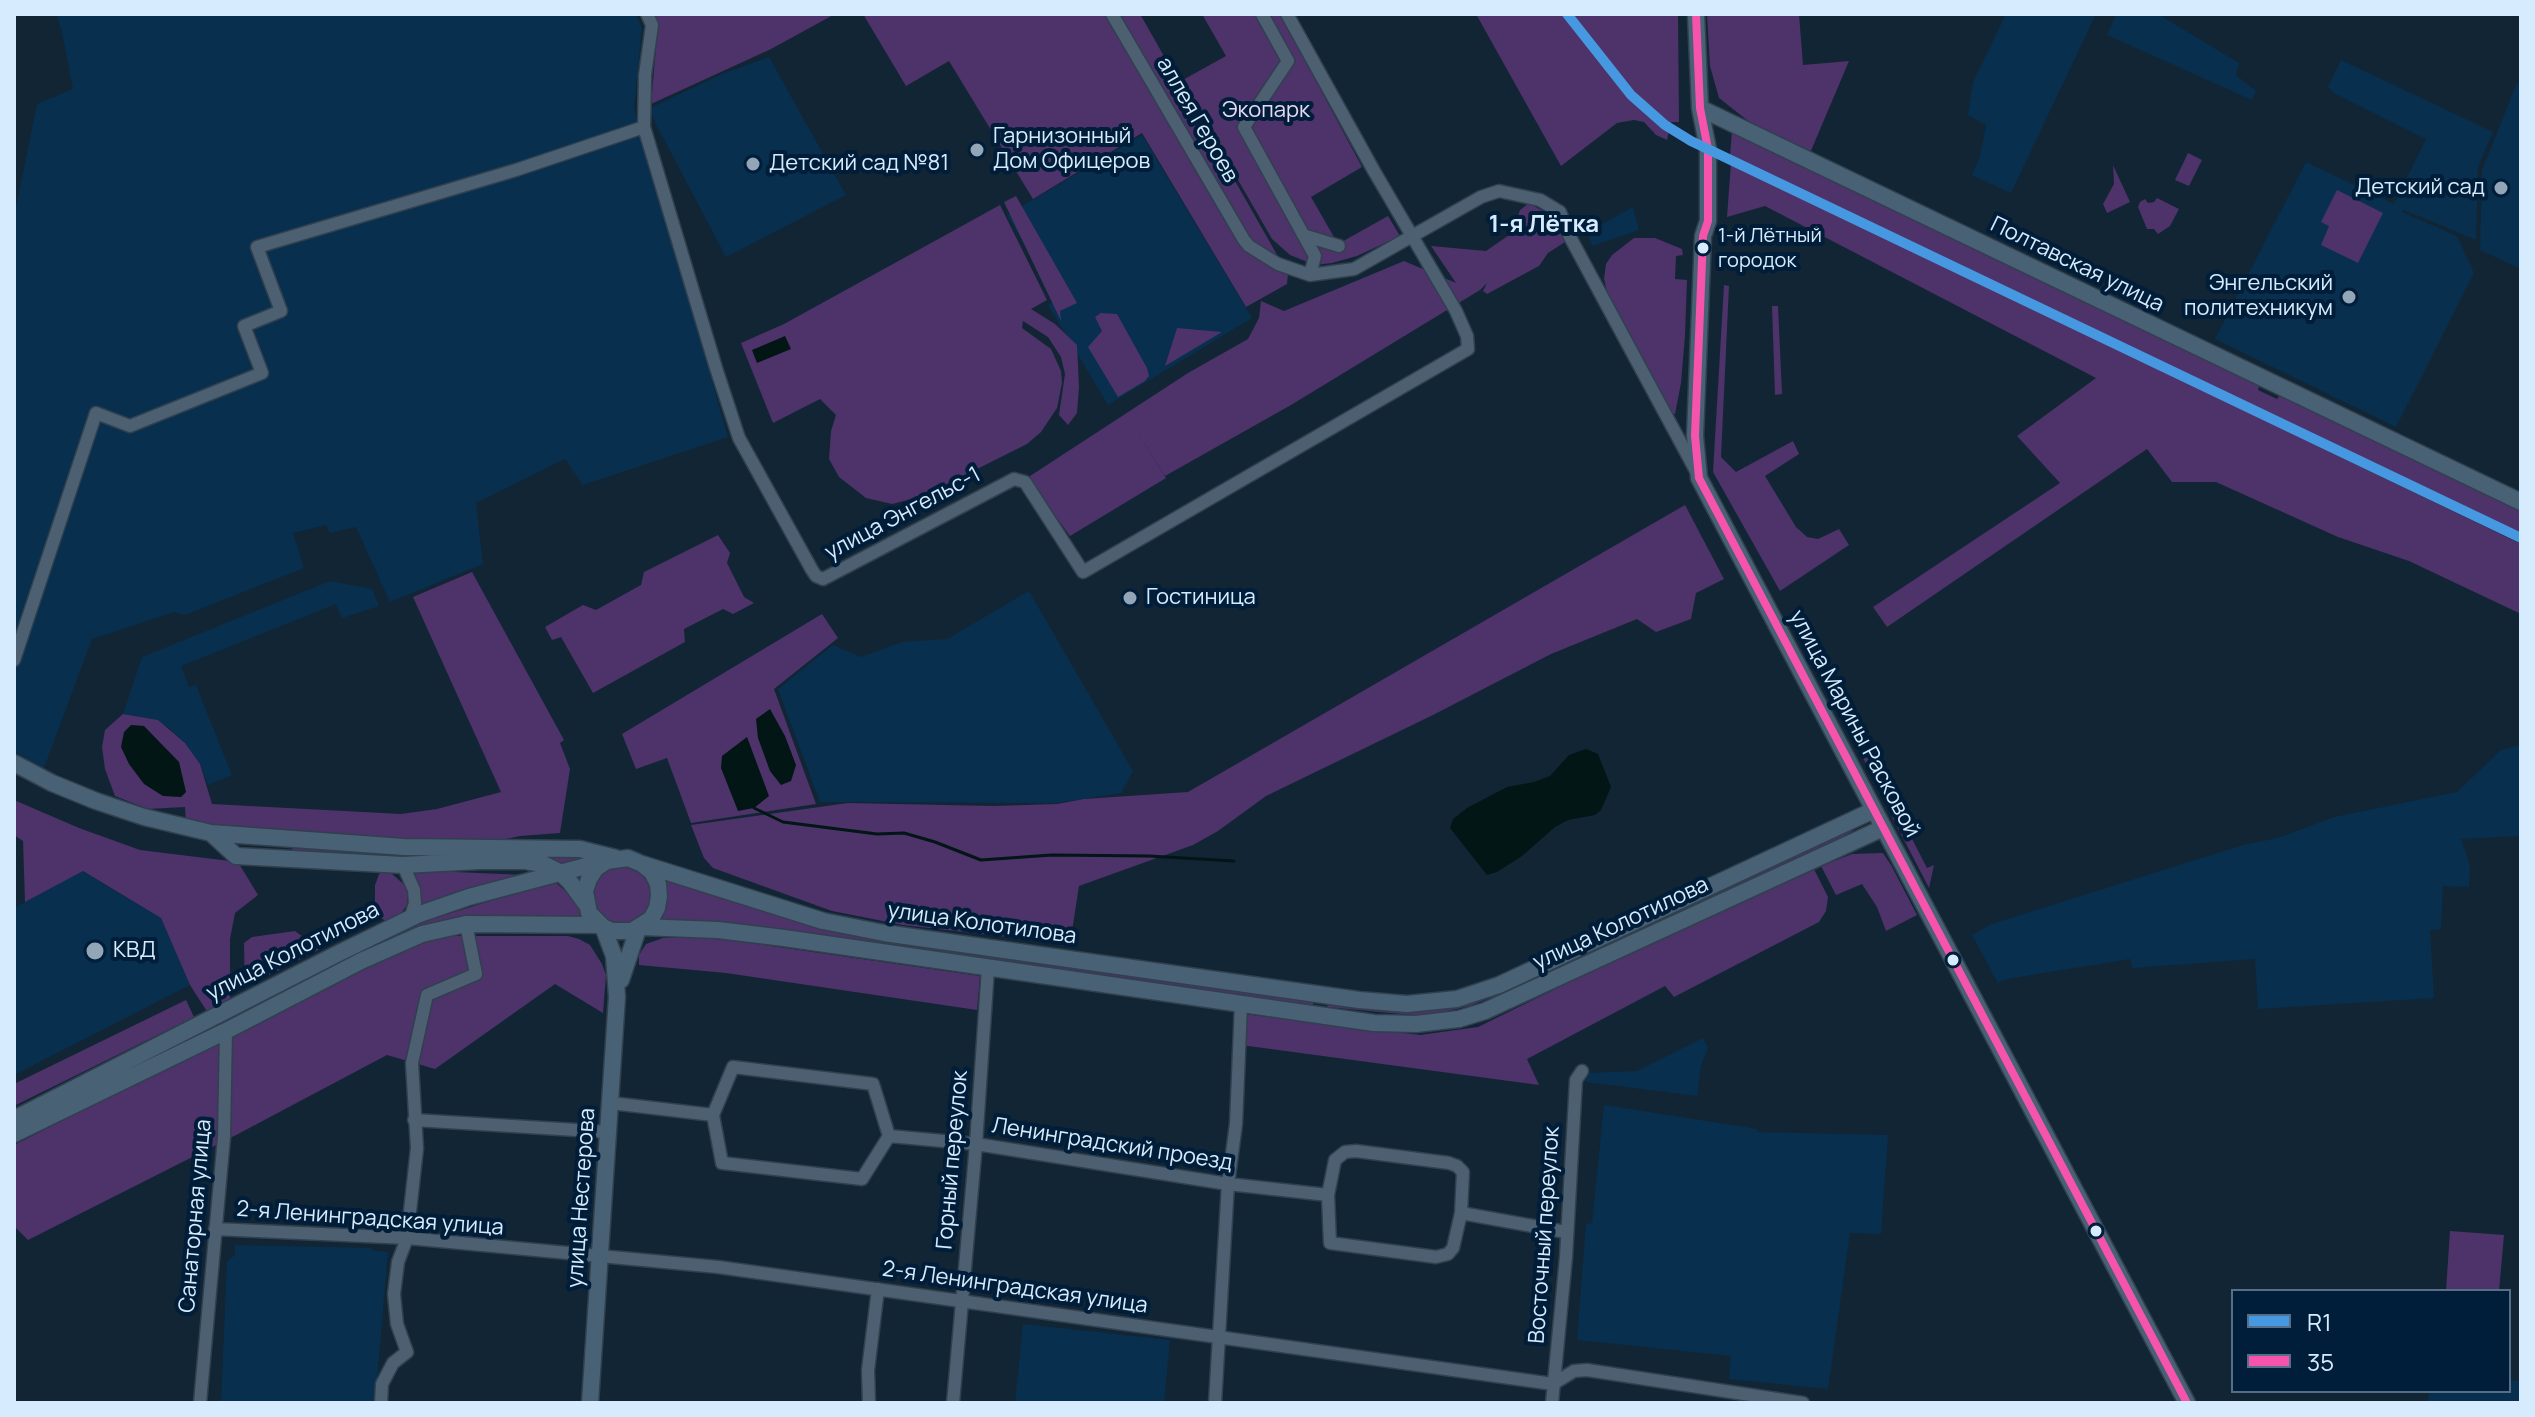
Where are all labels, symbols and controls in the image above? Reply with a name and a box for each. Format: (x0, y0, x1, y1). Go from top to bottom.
street label: аллея Героев (1150, 53, 1244, 187)
park label: Экопарк (1222, 98, 1310, 124)
place label: Гарнизонный Дом Офицеров (993, 124, 1150, 176)
marker: Гарнизонный Дом Офицеров (968, 141, 986, 159)
place label: Детский сад №81 (769, 151, 949, 177)
marker: Детский сад №81 (744, 155, 762, 173)
place label: Детский сад (2355, 175, 2485, 201)
marker: Детский сад (2492, 179, 2510, 197)
district label: 1-я Лётка (1489, 211, 1599, 239)
street label: Полтавская улица (1986, 212, 2168, 318)
place label: 1-й Лётный городок (1718, 224, 1822, 271)
marker: 1-й Лётный городок (1695, 240, 1711, 256)
place label: Энгельский политехникум (2184, 271, 2333, 322)
marker: Энгельский политехникум (2340, 288, 2358, 306)
street label: улица Энгельс-1 (821, 462, 985, 566)
place label: Гостиница (1146, 585, 1256, 611)
marker: Гостиница (1121, 589, 1139, 607)
street label: улица Марины Расковой (1783, 606, 1925, 842)
street label: улица Колотилова (1529, 872, 1713, 976)
street label: улица Колотилова (202, 897, 384, 1007)
street label: улица Колотилова (886, 898, 1078, 950)
place label: КВД (113, 938, 156, 964)
marker: КВД (84, 940, 106, 962)
unlabelled marker (1945, 952, 1961, 968)
street label: Горный переулок (932, 1069, 974, 1251)
street label: улица Нестерова (563, 1107, 601, 1289)
street label: Ленинградский проезд (990, 1113, 1234, 1177)
street label: Санаторная улица (174, 1118, 218, 1314)
street label: Восточный переулок (1524, 1125, 1566, 1345)
street label: 2-я Ленинградская улица (236, 1196, 504, 1242)
unlabelled marker (2088, 1223, 2104, 1239)
street label: 2-я Ленинградская улица (881, 1256, 1149, 1320)
legend (2231, 1289, 2511, 1393)
text: R1 (2307, 1305, 2332, 1338)
text: 35 (2307, 1345, 2334, 1378)

